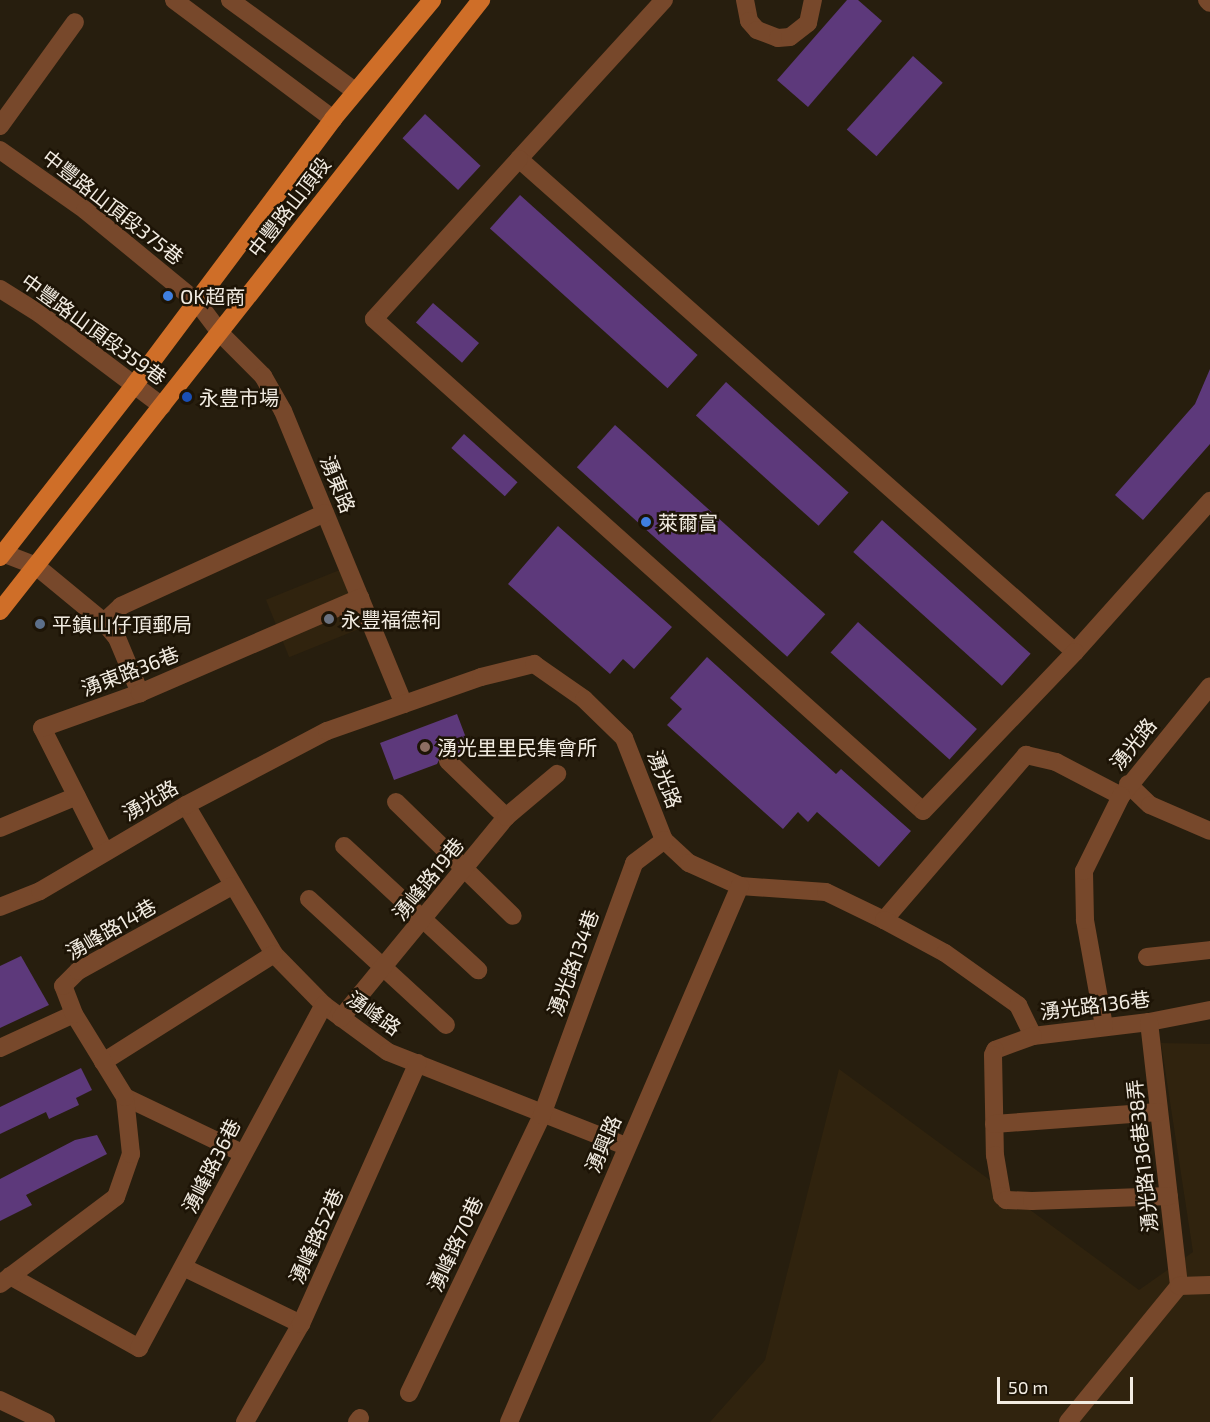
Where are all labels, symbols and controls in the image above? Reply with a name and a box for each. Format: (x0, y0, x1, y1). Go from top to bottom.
street label: 中豐路山頂段375巷 (38, 145, 188, 269)
street label: 中豐路山頂段 (243, 152, 335, 262)
street label: 中豐路山頂段359巷 (17, 268, 171, 390)
place label: OK超商 (180, 284, 245, 308)
marker: OK超商 (161, 289, 175, 303)
place label: 永豊市場 (199, 385, 279, 409)
marker: 永豊市場 (180, 390, 194, 404)
street label: 湧東路 (316, 452, 360, 516)
place label: 萊爾富 (658, 510, 718, 534)
marker: 萊爾富 (639, 515, 653, 529)
place label: 永豐福德祠 (341, 607, 441, 631)
place label: 平鎮山仔頂郵局 (52, 612, 192, 636)
marker: 永豐福德祠 (322, 612, 336, 626)
marker: 平鎮山仔頂郵局 (33, 617, 47, 631)
street label: 湧東路36巷 (78, 641, 182, 701)
street label: 湧光路 (1105, 713, 1161, 775)
place label: 湧光里里民集會所 (437, 735, 597, 759)
marker: 湧光里里民集會所 (418, 740, 432, 754)
street label: 湧光路 (643, 747, 687, 811)
street label: 湧光路 (118, 775, 182, 825)
street label: 湧峰路19巷 (387, 833, 469, 925)
street label: 湧峰路14巷 (62, 894, 160, 964)
street label: 湧光路134巷 (543, 907, 603, 1019)
street label: 湧峰路 (343, 986, 405, 1040)
street label: 湧光路136巷 (1039, 986, 1151, 1024)
street label: 湧光路136巷38弄 (1122, 1078, 1162, 1234)
street label: 湧興路 (580, 1112, 626, 1176)
street label: 湧峰路36巷 (177, 1115, 245, 1217)
street label: 湧峰路52巷 (284, 1185, 348, 1287)
street label: 湧峰路70巷 (423, 1193, 487, 1295)
scale bar (1000, 1365, 1136, 1403)
text: 50 m (1008, 1376, 1048, 1398)

